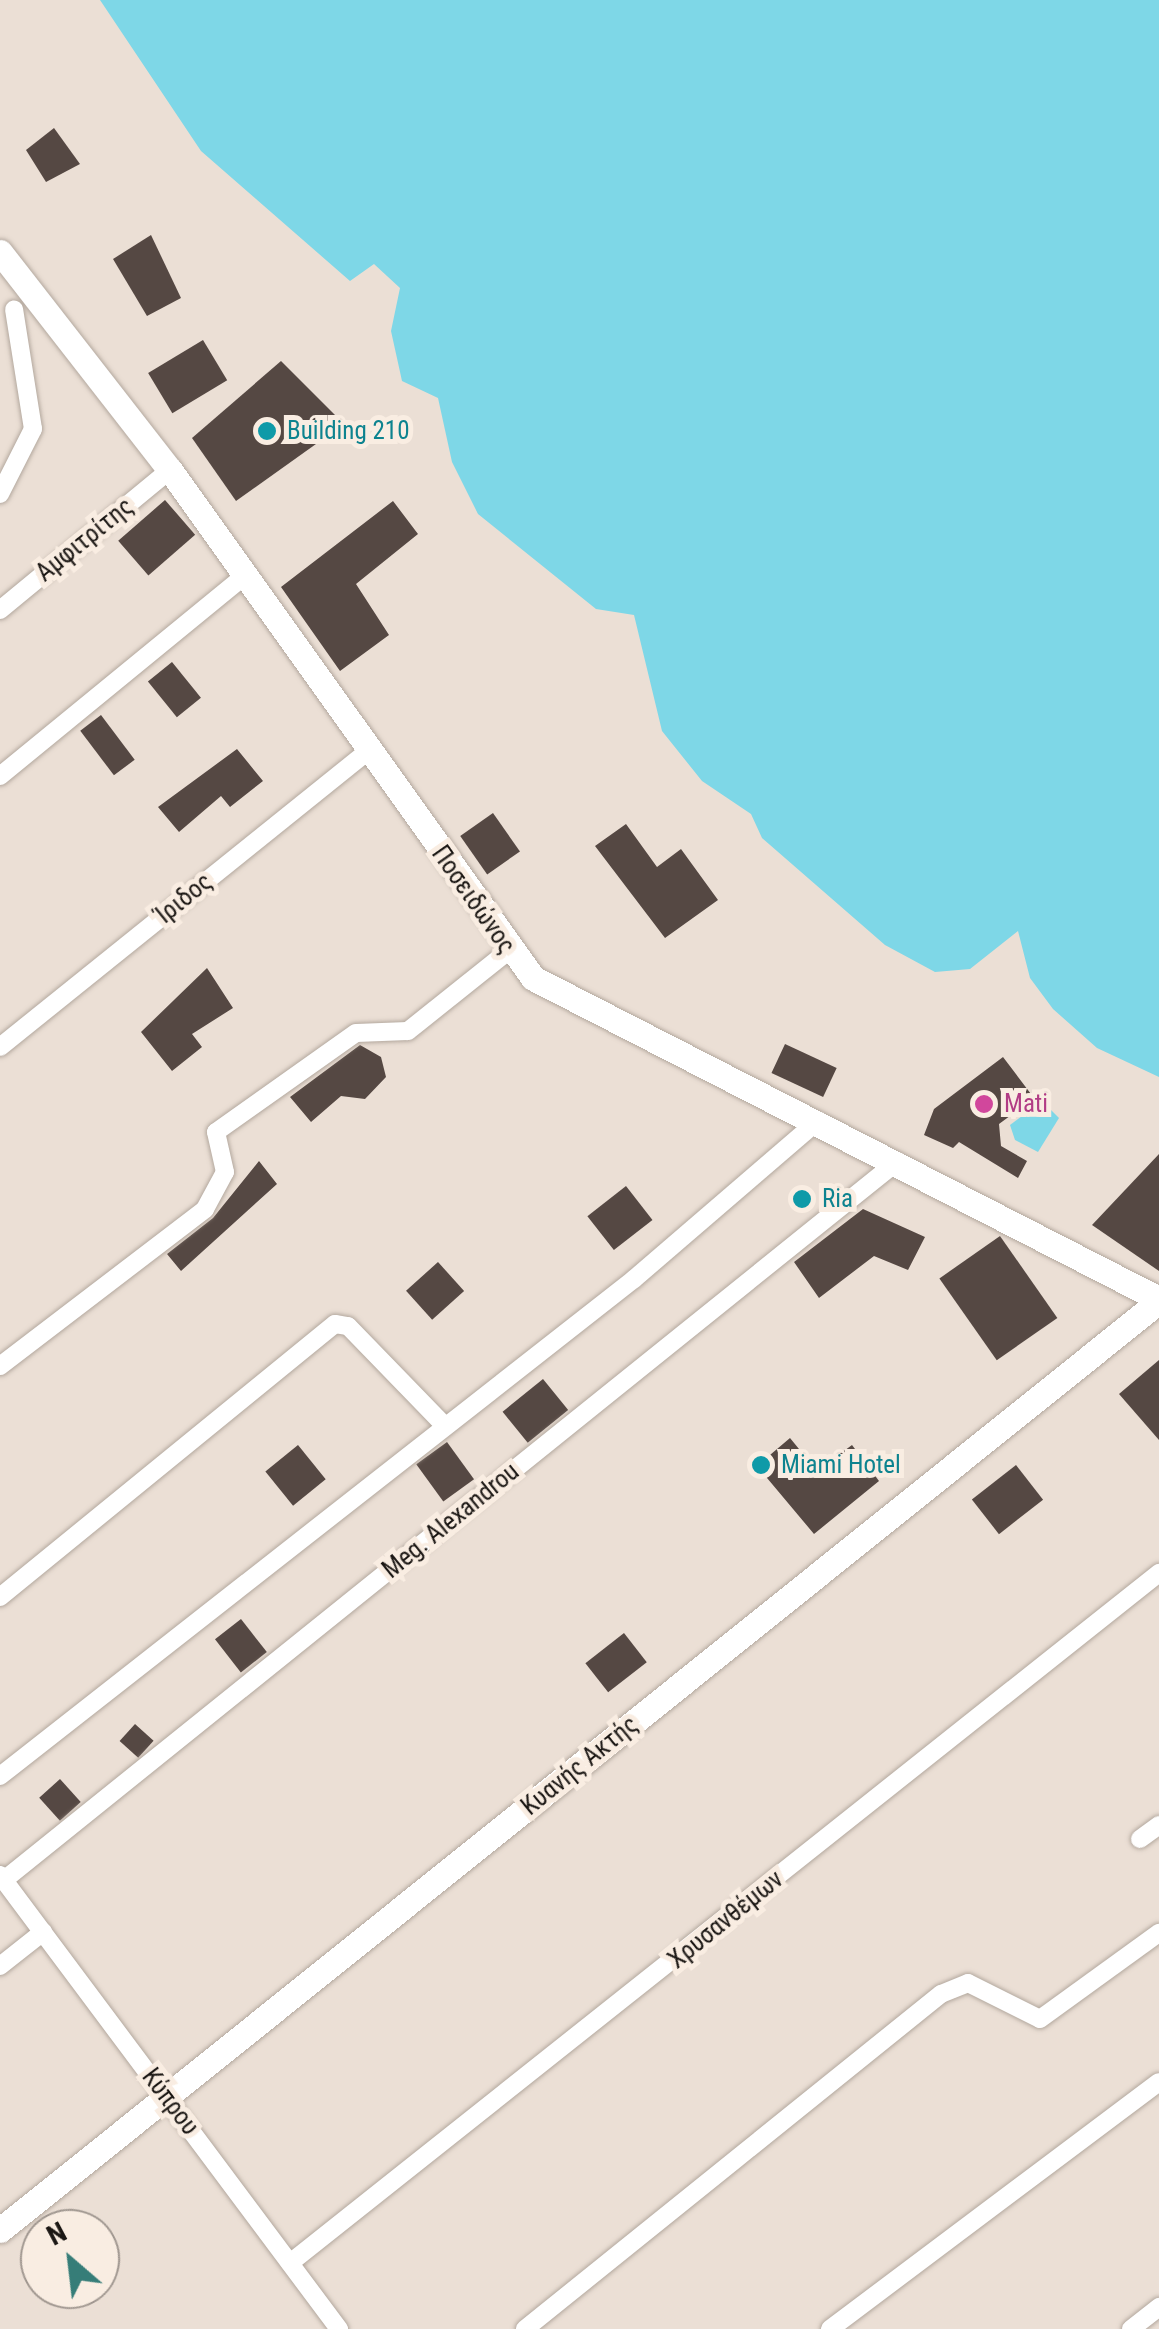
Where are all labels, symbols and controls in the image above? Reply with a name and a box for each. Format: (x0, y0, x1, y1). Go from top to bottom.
place label: Building 210 (287, 416, 410, 446)
marker: Building 210 (256, 420, 278, 442)
street label: Αμφιτρίτης (30, 492, 140, 588)
street label: Ποσειδώνος (425, 840, 521, 960)
street label: Ίριδος (150, 867, 218, 931)
place label: Mati (1004, 1089, 1048, 1119)
marker: Mati (973, 1093, 995, 1115)
place label: Ria (822, 1184, 853, 1214)
marker: Ria (791, 1188, 813, 1210)
place label: Miami Hotel (781, 1450, 901, 1480)
marker: Miami Hotel (750, 1454, 772, 1476)
street label: Meg. Alexandrou (377, 1457, 525, 1585)
street label: Κυανής Ακτής (516, 1710, 644, 1822)
street label: Χρυσανθέμων (663, 1865, 789, 1975)
street label: Κύπρου (135, 2063, 205, 2141)
north arrow (20, 2209, 120, 2309)
text: N (41, 2215, 72, 2252)

